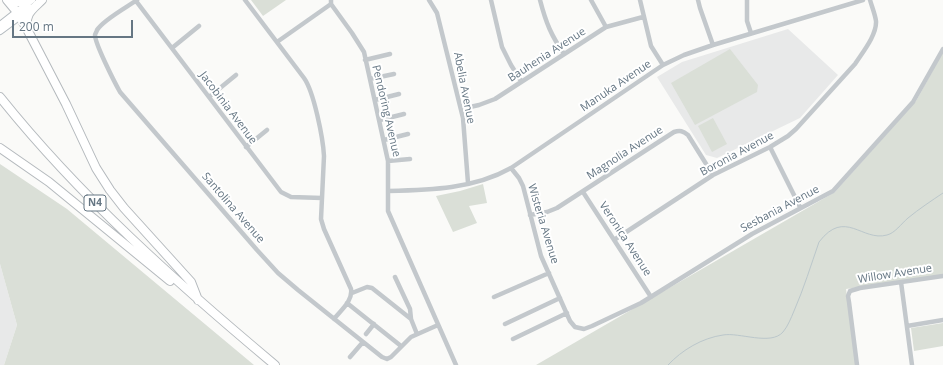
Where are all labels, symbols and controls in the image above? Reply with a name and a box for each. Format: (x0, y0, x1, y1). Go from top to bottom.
scale bar (14, 12, 135, 38)
text: 200 m (19, 18, 54, 35)
street label: Bauhenia Avenue (506, 25, 588, 85)
street label: Abelia Avenue (451, 51, 477, 125)
street label: Manuka Avenue (578, 57, 654, 115)
street label: Pendoring Avenue (369, 64, 403, 158)
street label: Jacobinia Avenue (196, 69, 260, 147)
street label: Magnolia Avenue (584, 123, 666, 183)
street label: Boronia Avenue (698, 129, 776, 179)
street label: Santolina Avenue (199, 170, 267, 246)
street label: Wisteria Avenue (525, 182, 561, 266)
street label: Sesbania Avenue (738, 183, 822, 235)
road number: N4 (84, 195, 106, 211)
street label: Veronica Avenue (596, 199, 654, 279)
street label: Willow Avenue (857, 262, 933, 286)

